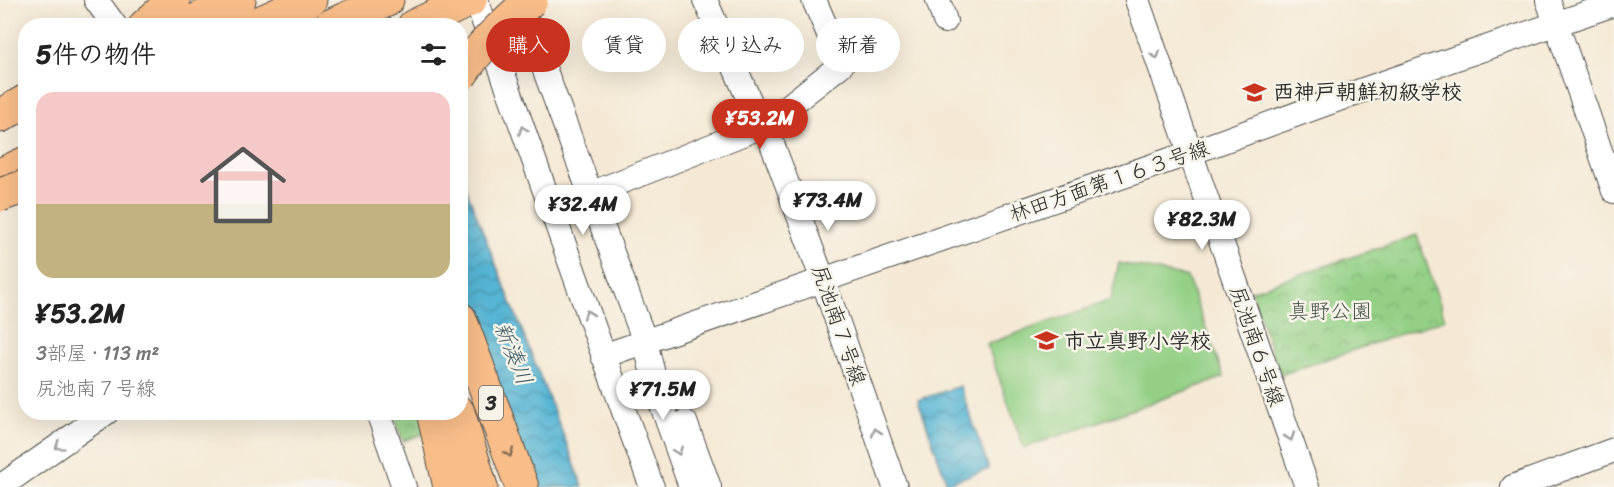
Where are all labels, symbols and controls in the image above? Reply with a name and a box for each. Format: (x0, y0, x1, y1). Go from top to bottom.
chip: 購入 (486, 18, 570, 72)
chip: 賃貸 (582, 18, 666, 72)
chip: 絞り込み (678, 18, 804, 72)
chip: 新着 (816, 18, 900, 72)
text: 5件の物件 (36, 31, 156, 77)
icon: filters (417, 38, 450, 71)
one-way arrow (1148, 49, 1161, 60)
place label: 西神戸朝鮮初級学校 (1273, 73, 1462, 111)
school or university icon: 西神戸朝鮮初級学校 (1242, 79, 1268, 105)
pin: ¥53.2M (711, 99, 809, 150)
text: ¥53.2M (726, 101, 794, 136)
one-way arrow (518, 125, 531, 136)
street label: 林田方面第１６３号線 (1004, 129, 1214, 233)
icon: home (189, 131, 297, 239)
pin: ¥73.4M (779, 181, 877, 232)
text: ¥73.4M (794, 183, 862, 218)
pin: ¥32.4M (534, 185, 632, 236)
text: ¥32.4M (549, 187, 617, 222)
pin: ¥82.3M (1153, 200, 1251, 251)
text: ¥82.3M (1168, 202, 1236, 237)
street label: 尻池南７号線 (801, 259, 877, 391)
street label: 尻池南６号線 (1219, 280, 1295, 412)
text: ¥53.2M (36, 290, 125, 336)
park label: 真野公園 (1288, 292, 1372, 330)
one-way arrow (583, 309, 596, 320)
water label: 新湊川 (483, 315, 544, 391)
place label: 市立真野小学校 (1064, 322, 1211, 360)
school or university icon: 市立真野小学校 (1033, 328, 1059, 354)
text: 3部屋 · 113 m² (36, 336, 159, 371)
pin: ¥71.5M (614, 370, 712, 421)
text: 尻池南７号線 (36, 371, 156, 406)
text: ¥71.5M (630, 372, 696, 407)
road number: 3 (479, 386, 503, 420)
one-way arrow (871, 427, 884, 438)
one-way arrow (1282, 432, 1295, 442)
one-way arrow (55, 439, 66, 450)
one-way arrow (670, 445, 683, 456)
one-way arrow (502, 447, 515, 458)

